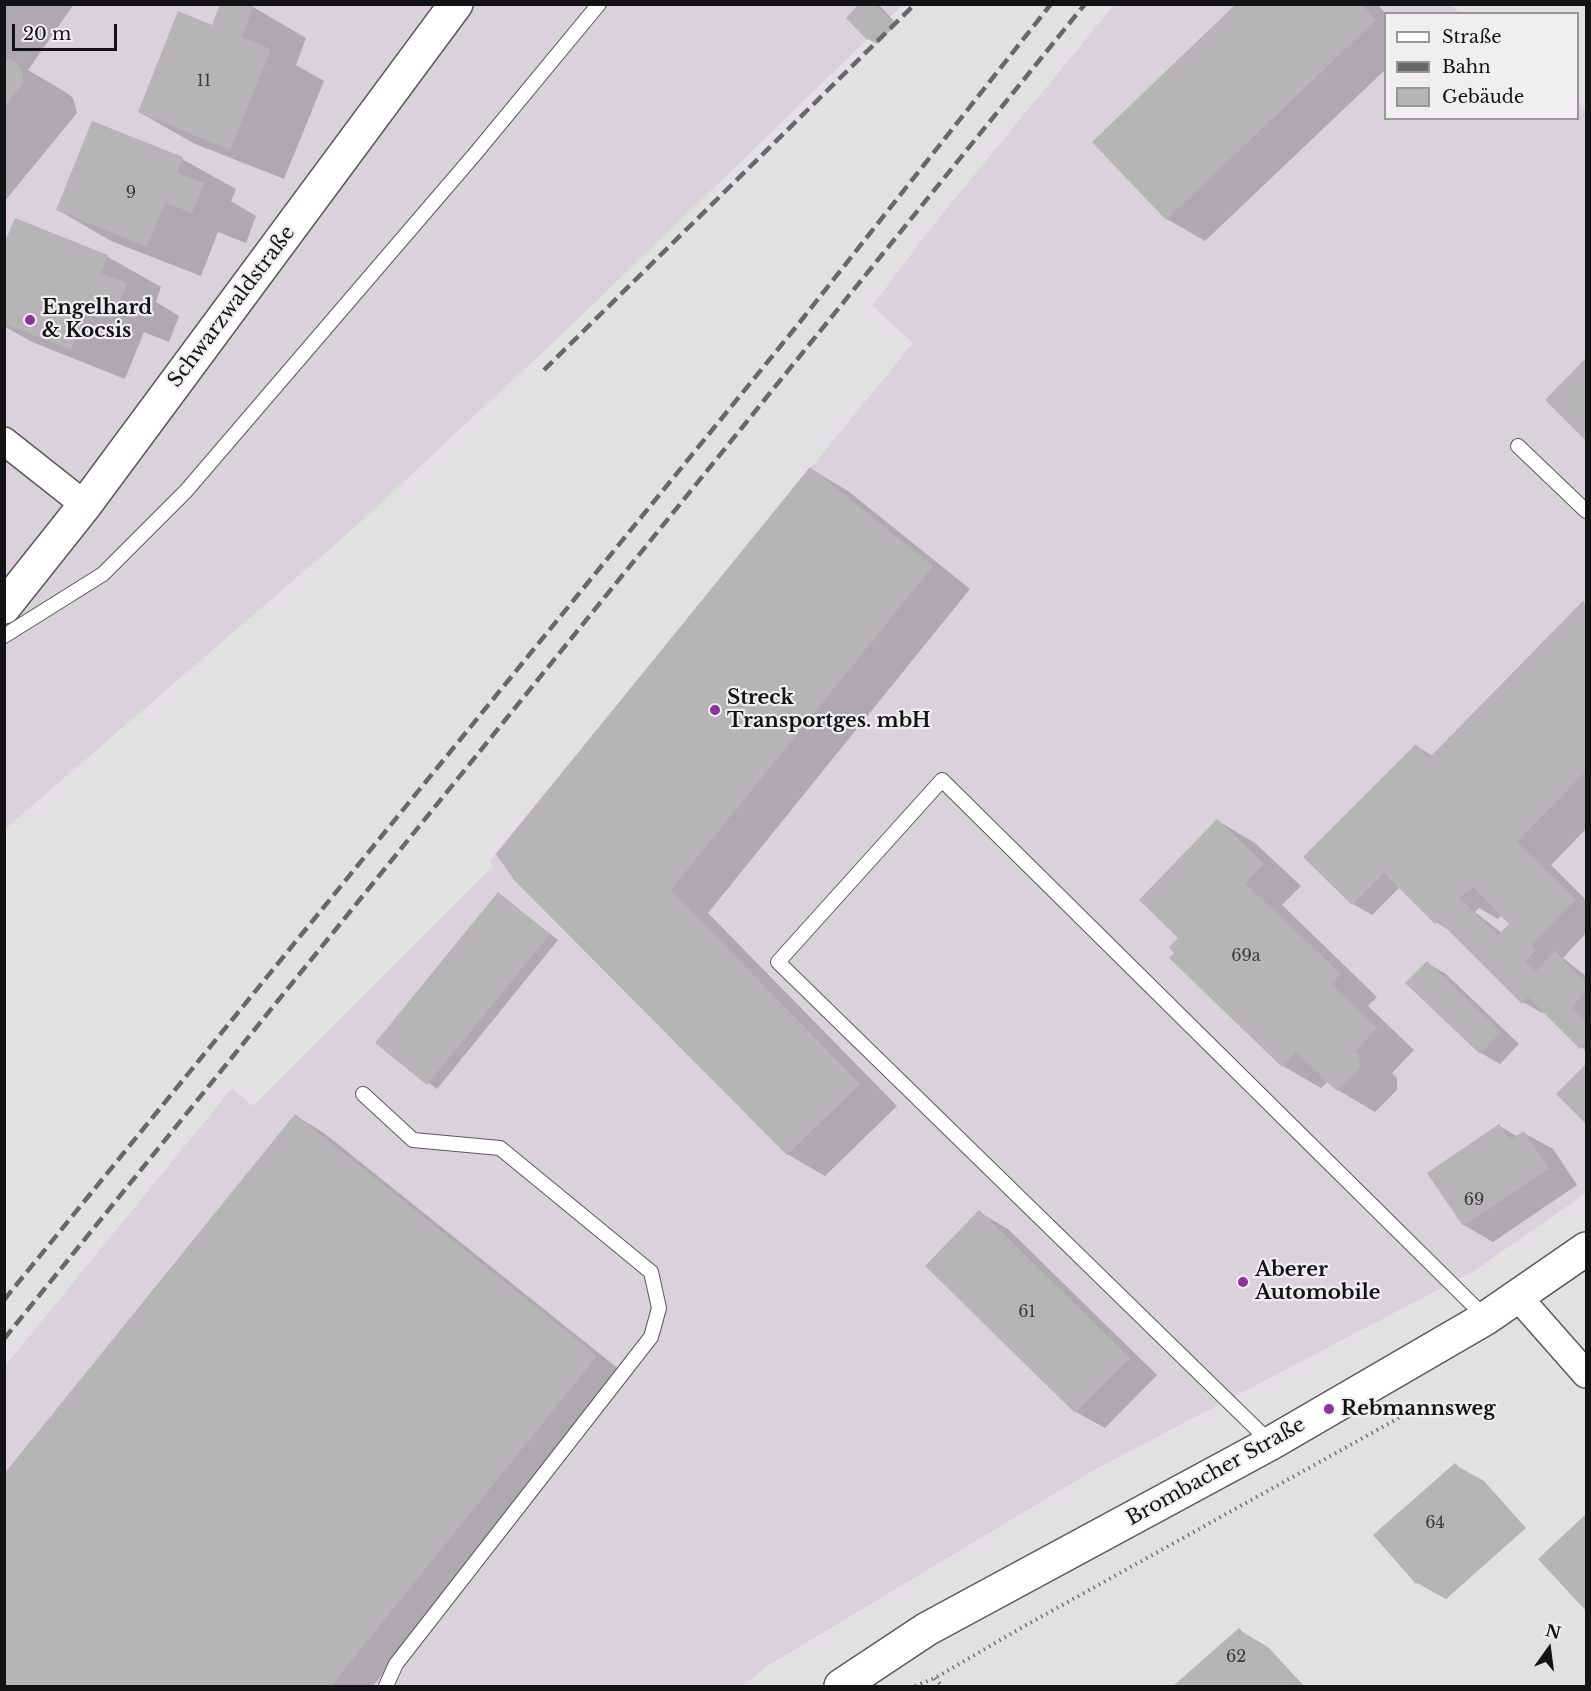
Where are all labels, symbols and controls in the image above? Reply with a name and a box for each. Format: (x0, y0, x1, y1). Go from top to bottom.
scale bar (15, 12, 120, 50)
legend (1384, 12, 1579, 120)
text: 20 m (23, 23, 71, 45)
text: Straße (1442, 26, 1502, 48)
text: Bahn (1442, 56, 1491, 78)
house number: 11 (197, 71, 211, 91)
text: Gebäude (1442, 86, 1524, 108)
house number: 9 (126, 183, 136, 203)
street label: Schwarzwaldstraße (163, 222, 301, 392)
place label: Engelhard & Kocsis (42, 296, 152, 343)
marker: Engelhard & Kocsis (23, 313, 37, 327)
place label: Streck Transportges. mbH (727, 686, 931, 733)
marker: Streck Transportges. mbH (708, 703, 722, 717)
house number: 69a (1231, 946, 1261, 966)
house number: 69 (1464, 1190, 1484, 1210)
place label: Aberer Automobile (1255, 1258, 1380, 1305)
marker: Aberer Automobile (1236, 1275, 1250, 1289)
house number: 61 (1018, 1302, 1036, 1322)
place label: Rebmannsweg (1341, 1397, 1495, 1421)
marker: Rebmannsweg (1322, 1402, 1336, 1416)
street label: Brombacher Straße (1122, 1413, 1310, 1531)
house number: 64 (1425, 1513, 1445, 1533)
north arrow (1519, 1619, 1579, 1679)
text: N (1544, 1620, 1563, 1643)
house number: 62 (1226, 1647, 1246, 1667)

